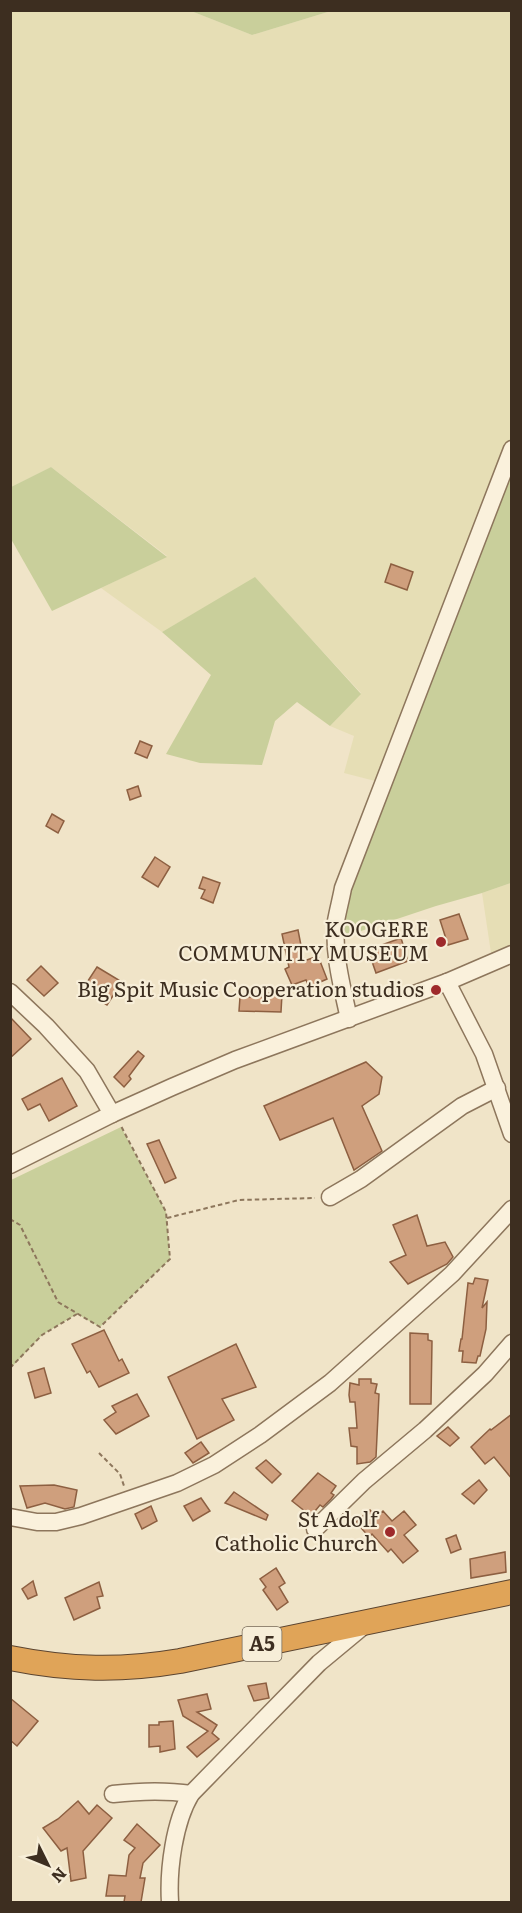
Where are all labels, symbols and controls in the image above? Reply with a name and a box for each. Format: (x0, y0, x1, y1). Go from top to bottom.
place label: KOOGERE COMMUNITY MUSEUM (178, 912, 429, 967)
marker: KOOGERE COMMUNITY MUSEUM (434, 935, 448, 949)
place label: Big Spit Music Cooperation studios (77, 972, 424, 1003)
marker: Big Spit Music Cooperation studios (429, 983, 443, 997)
place label: St Adolf Catholic Church (215, 1502, 380, 1557)
marker: St Adolf Catholic Church (383, 1525, 397, 1539)
road number: A5 (242, 1627, 282, 1661)
north arrow (18, 1835, 78, 1895)
text: N (46, 1863, 73, 1889)

